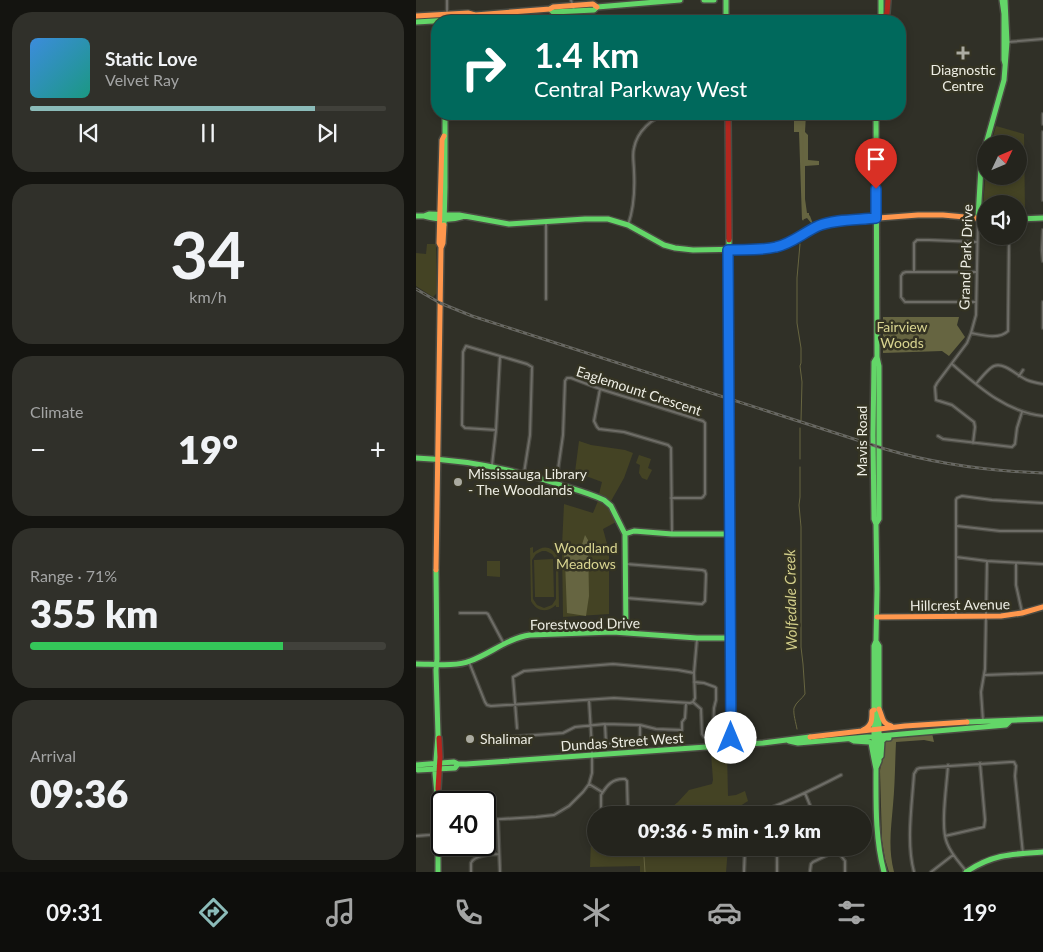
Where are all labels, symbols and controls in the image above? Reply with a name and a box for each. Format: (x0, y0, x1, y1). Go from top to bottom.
text: 1.4 km (534, 33, 639, 75)
icon: right (451, 35, 516, 100)
marker: Diagnostic Centre (956, 46, 970, 60)
text: Static Love (105, 47, 197, 70)
place label: Diagnostic Centre (930, 61, 996, 94)
text: Velvet Ray (105, 70, 179, 89)
text: Central Parkway West (534, 75, 747, 102)
icon: previous (75, 119, 103, 147)
icon: pause (194, 119, 222, 147)
icon: next (313, 119, 341, 147)
north arrow (977, 135, 1027, 185)
map controls (977, 135, 1027, 245)
pin (855, 138, 897, 189)
icon: arrive (862, 145, 890, 173)
button: sound (977, 195, 1027, 245)
street label: Grand Park Drive (955, 204, 976, 310)
text: 34 (170, 215, 246, 293)
text: km/h (189, 287, 227, 306)
park label: Fairview Woods (876, 318, 928, 351)
street label: Eaglemount Crescent (574, 362, 704, 419)
text: Climate (30, 402, 83, 421)
street label: Mavis Road (853, 406, 870, 476)
text: 19° (178, 426, 238, 472)
text: − (30, 432, 46, 466)
text: + (370, 432, 386, 466)
place label: Mississauga Library - The Woodlands (468, 465, 588, 498)
marker: Mississauga Library - The Woodlands (452, 476, 464, 488)
park label: Woodland Meadows (554, 539, 618, 572)
water label: Wolfedale Creek (780, 548, 800, 651)
text: Range · 71% (30, 566, 117, 585)
text: 355 km (30, 590, 158, 636)
street label: Hillcrest Avenue (910, 595, 1010, 614)
street label: Forestwood Drive (530, 614, 640, 633)
position arrow (704, 711, 756, 763)
street label: Dundas Street West (560, 729, 684, 754)
place label: Shalimar (480, 730, 532, 747)
marker: Shalimar (464, 733, 476, 745)
text: Arrival (30, 746, 76, 765)
text: 09:36 (30, 770, 128, 816)
speed limit sign: 40 (431, 791, 496, 856)
text: 09:36 · 5 min · 1.9 km (638, 819, 821, 842)
icon: directions (196, 895, 231, 930)
icon: music (323, 895, 358, 930)
icon: phone (451, 895, 486, 930)
icon: climate (579, 895, 614, 930)
icon: car (707, 895, 742, 930)
icon: filters (834, 895, 869, 930)
text: 09:31 (46, 899, 103, 926)
text: 19° (962, 899, 997, 926)

